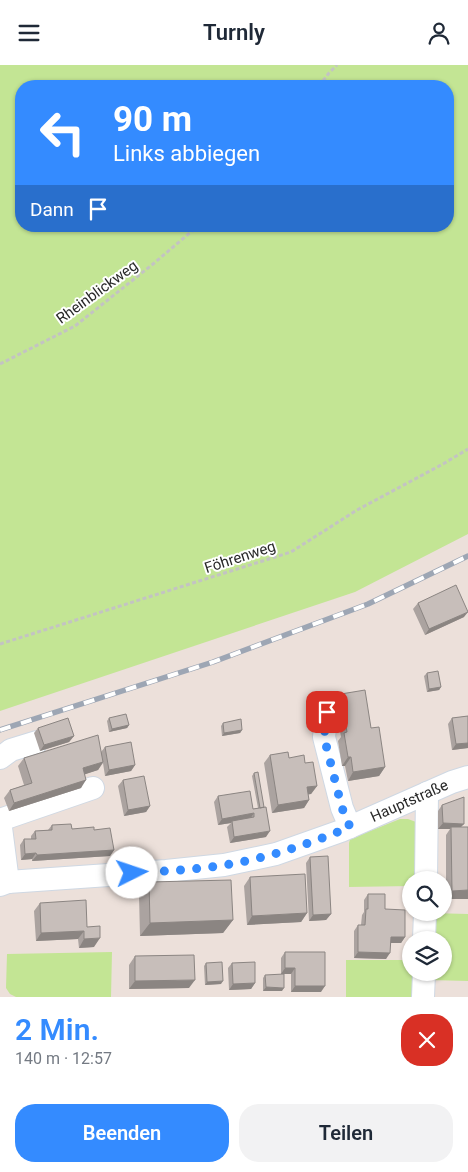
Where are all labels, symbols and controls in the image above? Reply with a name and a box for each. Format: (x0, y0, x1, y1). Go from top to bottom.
icon: menu (15, 19, 43, 47)
icon: person (425, 19, 453, 47)
text: Turnly (203, 20, 265, 45)
text: 90 m (113, 99, 192, 140)
icon: left (30, 100, 95, 165)
text: Links abbiegen (113, 141, 260, 166)
icon: arrive (84, 195, 112, 223)
text: Dann (30, 198, 74, 221)
street label: Rheinblickweg (53, 256, 141, 328)
street label: Föhrenweg (202, 537, 278, 577)
pin (306, 691, 348, 733)
icon: arrive (313, 698, 341, 726)
street label: Hauptstraße (368, 776, 451, 826)
position arrow (105, 846, 157, 898)
map controls (402, 871, 452, 981)
button: search (402, 871, 452, 921)
button: layers (402, 931, 452, 981)
text: 2 Min. (15, 1012, 99, 1047)
button: close (401, 1014, 453, 1066)
text: 140 m · 12:57 (15, 1049, 112, 1068)
button: Beenden (15, 1104, 229, 1162)
button: Teilen (239, 1104, 453, 1162)

